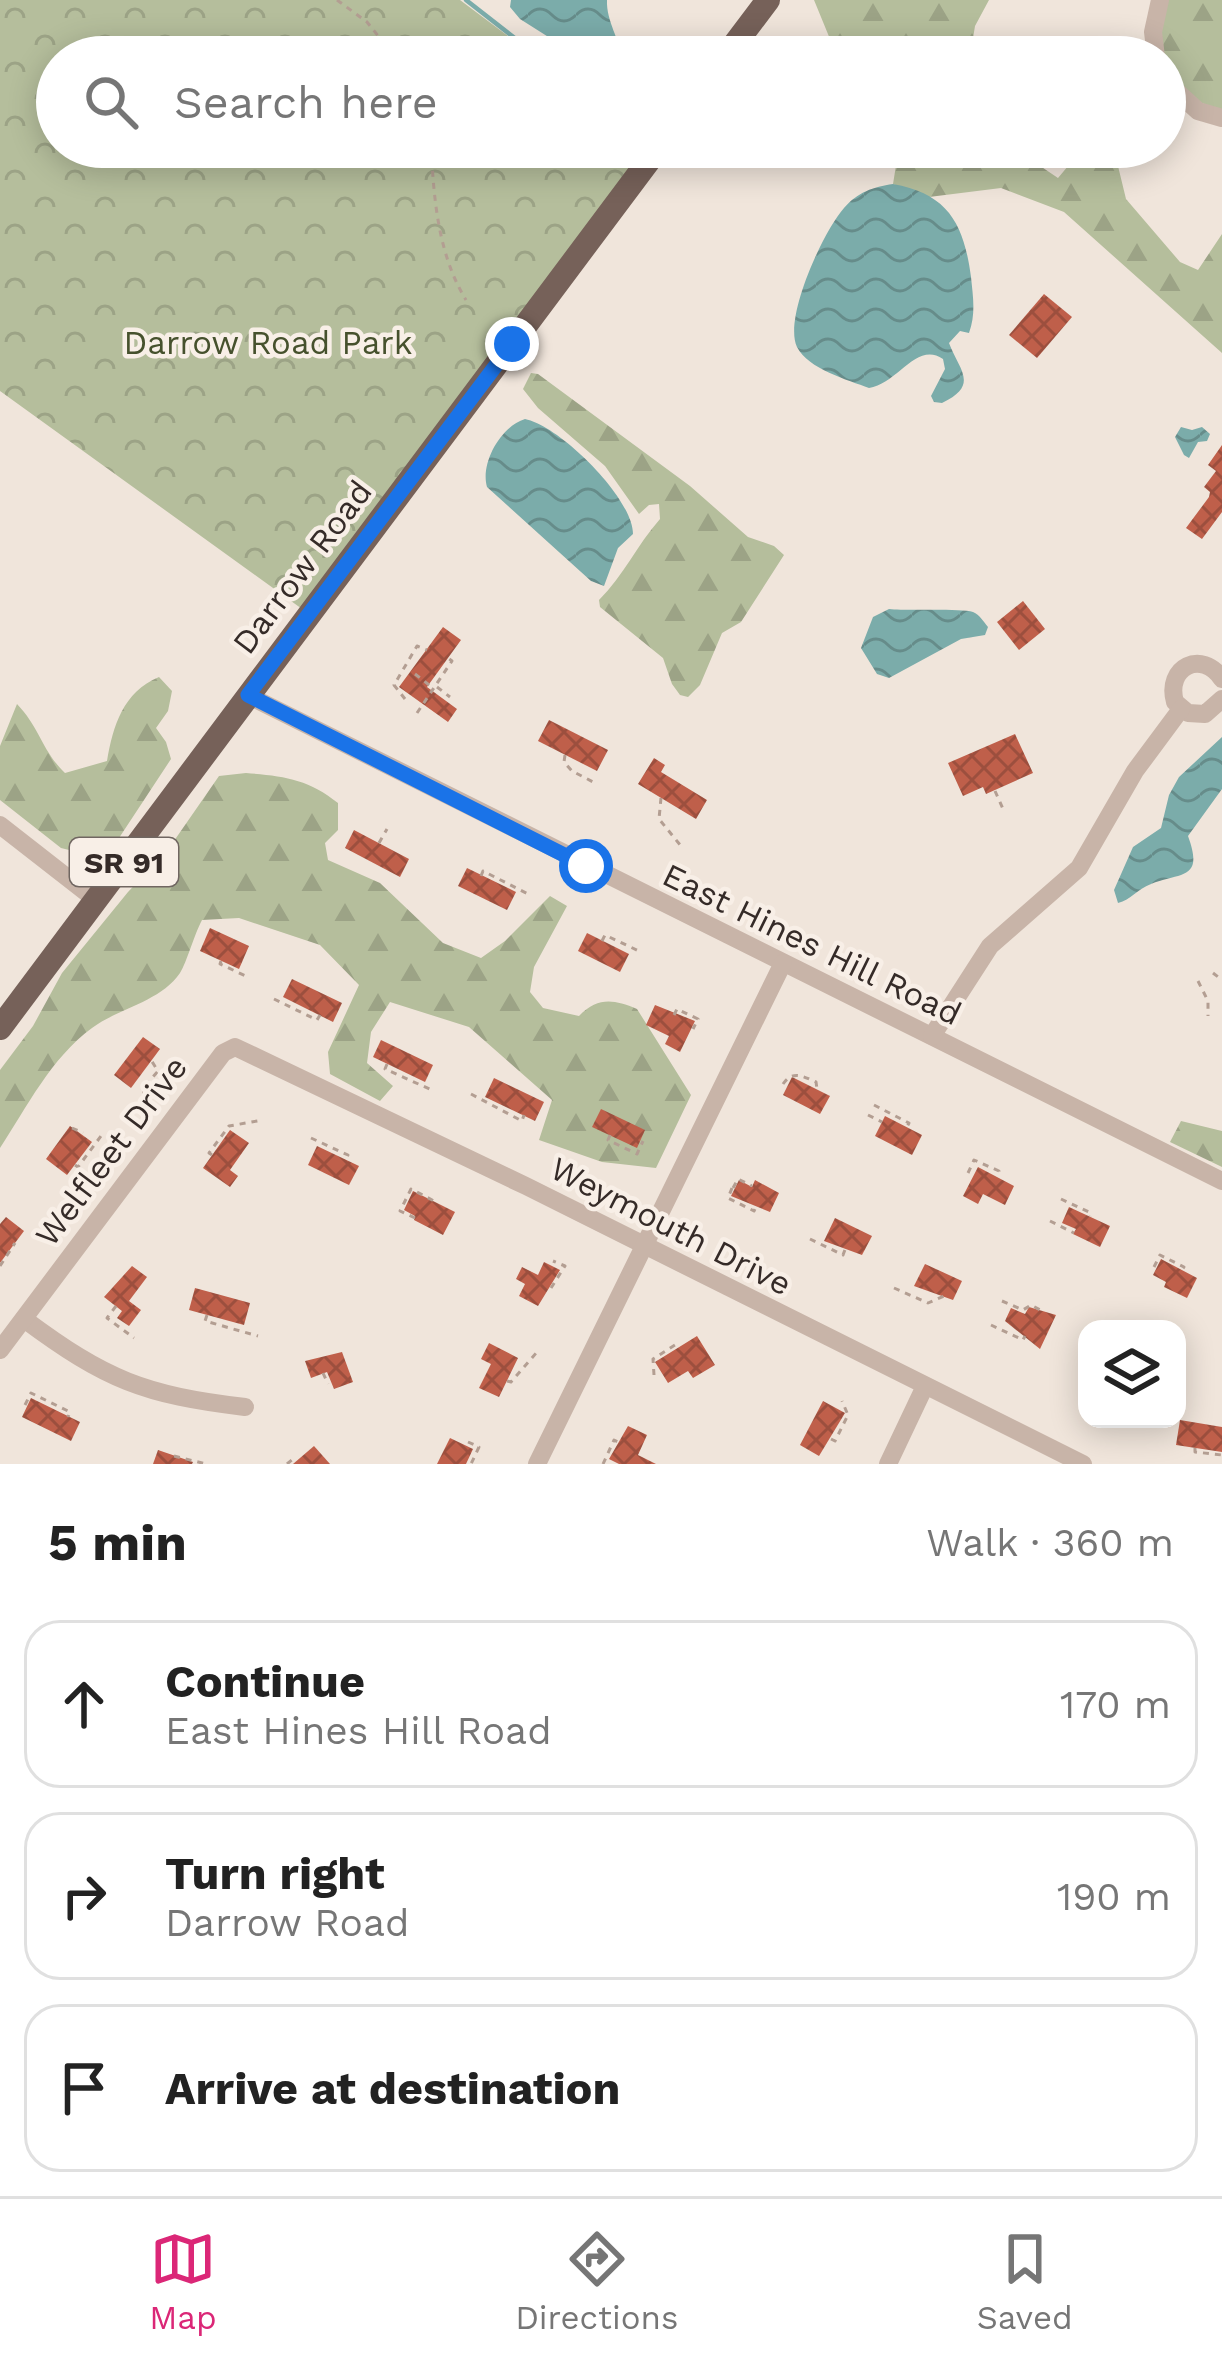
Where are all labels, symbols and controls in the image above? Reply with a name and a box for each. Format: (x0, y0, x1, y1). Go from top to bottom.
search box (36, 36, 1186, 168)
icon: search (78, 69, 144, 135)
text: Search here (174, 76, 438, 129)
route end (485, 317, 539, 371)
park label: Darrow Road Park (123, 323, 413, 362)
street label: Darrow Road (224, 473, 380, 661)
road number: SR 91 (70, 838, 178, 886)
route start (559, 839, 613, 893)
street label: East Hines Hill Road (656, 855, 968, 1033)
street label: Welfleet Drive (27, 1048, 195, 1254)
street label: Weymouth Drive (544, 1148, 798, 1304)
map controls (1078, 1320, 1186, 1428)
button: layers (1078, 1320, 1186, 1428)
text: 5 min (48, 1513, 187, 1572)
text: Walk · 360 m (926, 1520, 1174, 1565)
text: Continue (165, 1655, 365, 1708)
icon: ahead (51, 1671, 117, 1737)
text: 170 m (1060, 1682, 1171, 1727)
text: East Hines Hill Road (165, 1708, 552, 1753)
text: Turn right (165, 1847, 385, 1900)
icon: right (51, 1863, 117, 1929)
text: 190 m (1057, 1874, 1171, 1919)
text: Darrow Road (165, 1900, 409, 1945)
icon: arrive (51, 2055, 117, 2121)
text: Arrive at destination (165, 2062, 620, 2115)
tab: Map (149, 2226, 217, 2337)
tab: Directions (515, 2226, 678, 2337)
tab: Saved (977, 2226, 1073, 2337)

